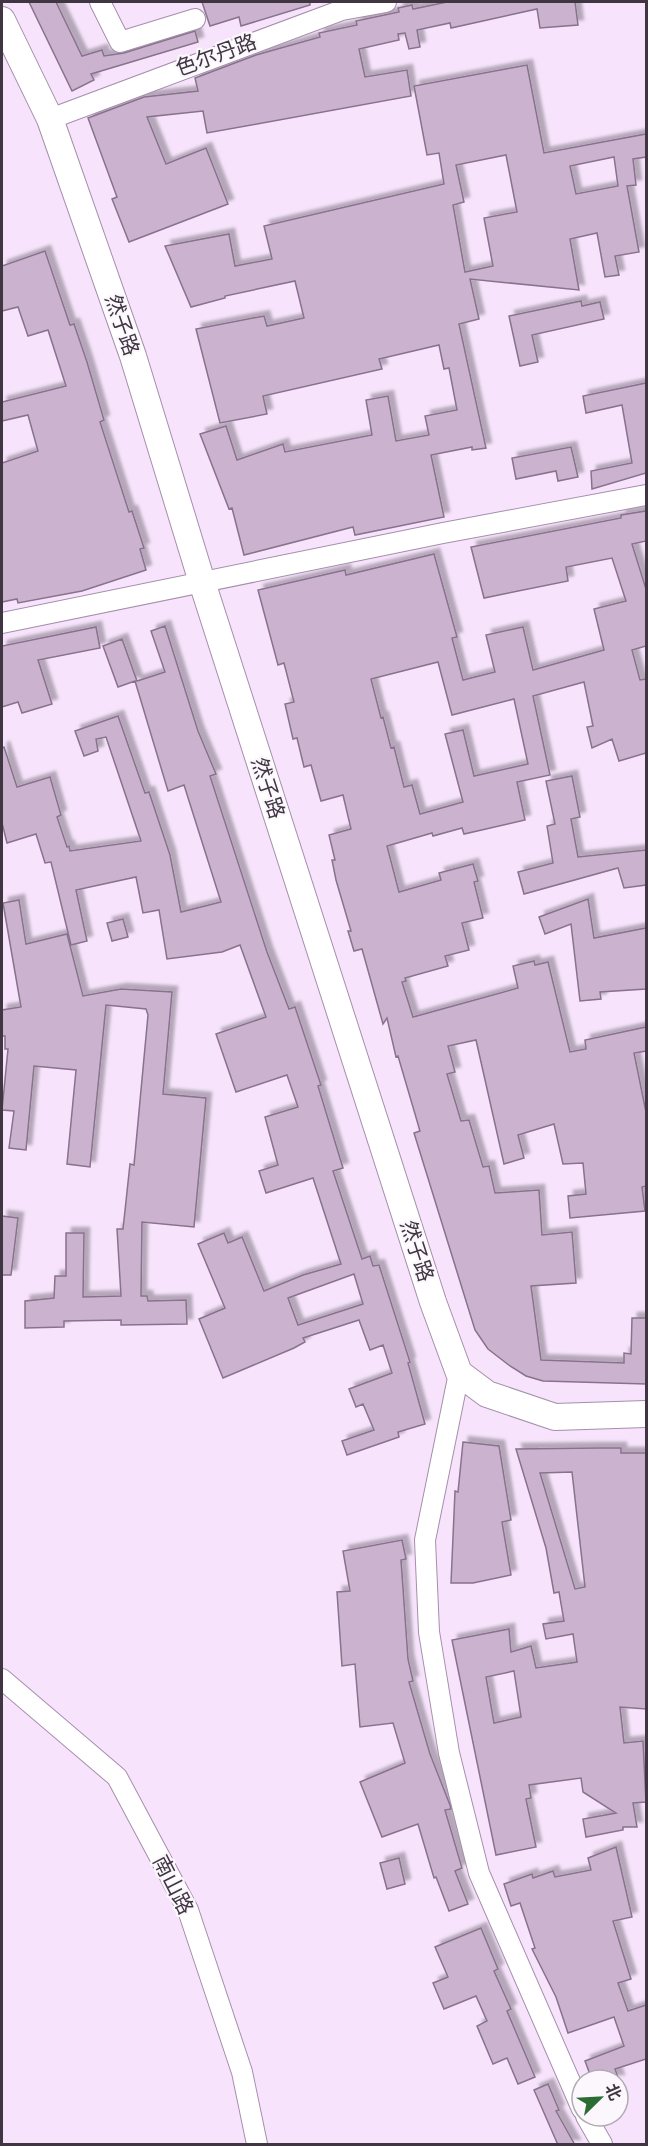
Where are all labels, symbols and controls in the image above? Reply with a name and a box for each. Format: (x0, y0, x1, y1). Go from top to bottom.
street label: 色尔丹路 (172, 27, 259, 80)
street label: 然子路 (101, 291, 145, 358)
street label: 然子路 (248, 754, 291, 821)
street label: 然子路 (397, 1217, 440, 1284)
street label: 南山路 (149, 1851, 200, 1918)
north arrow (570, 2068, 630, 2128)
text: 北 (602, 2081, 626, 2103)

